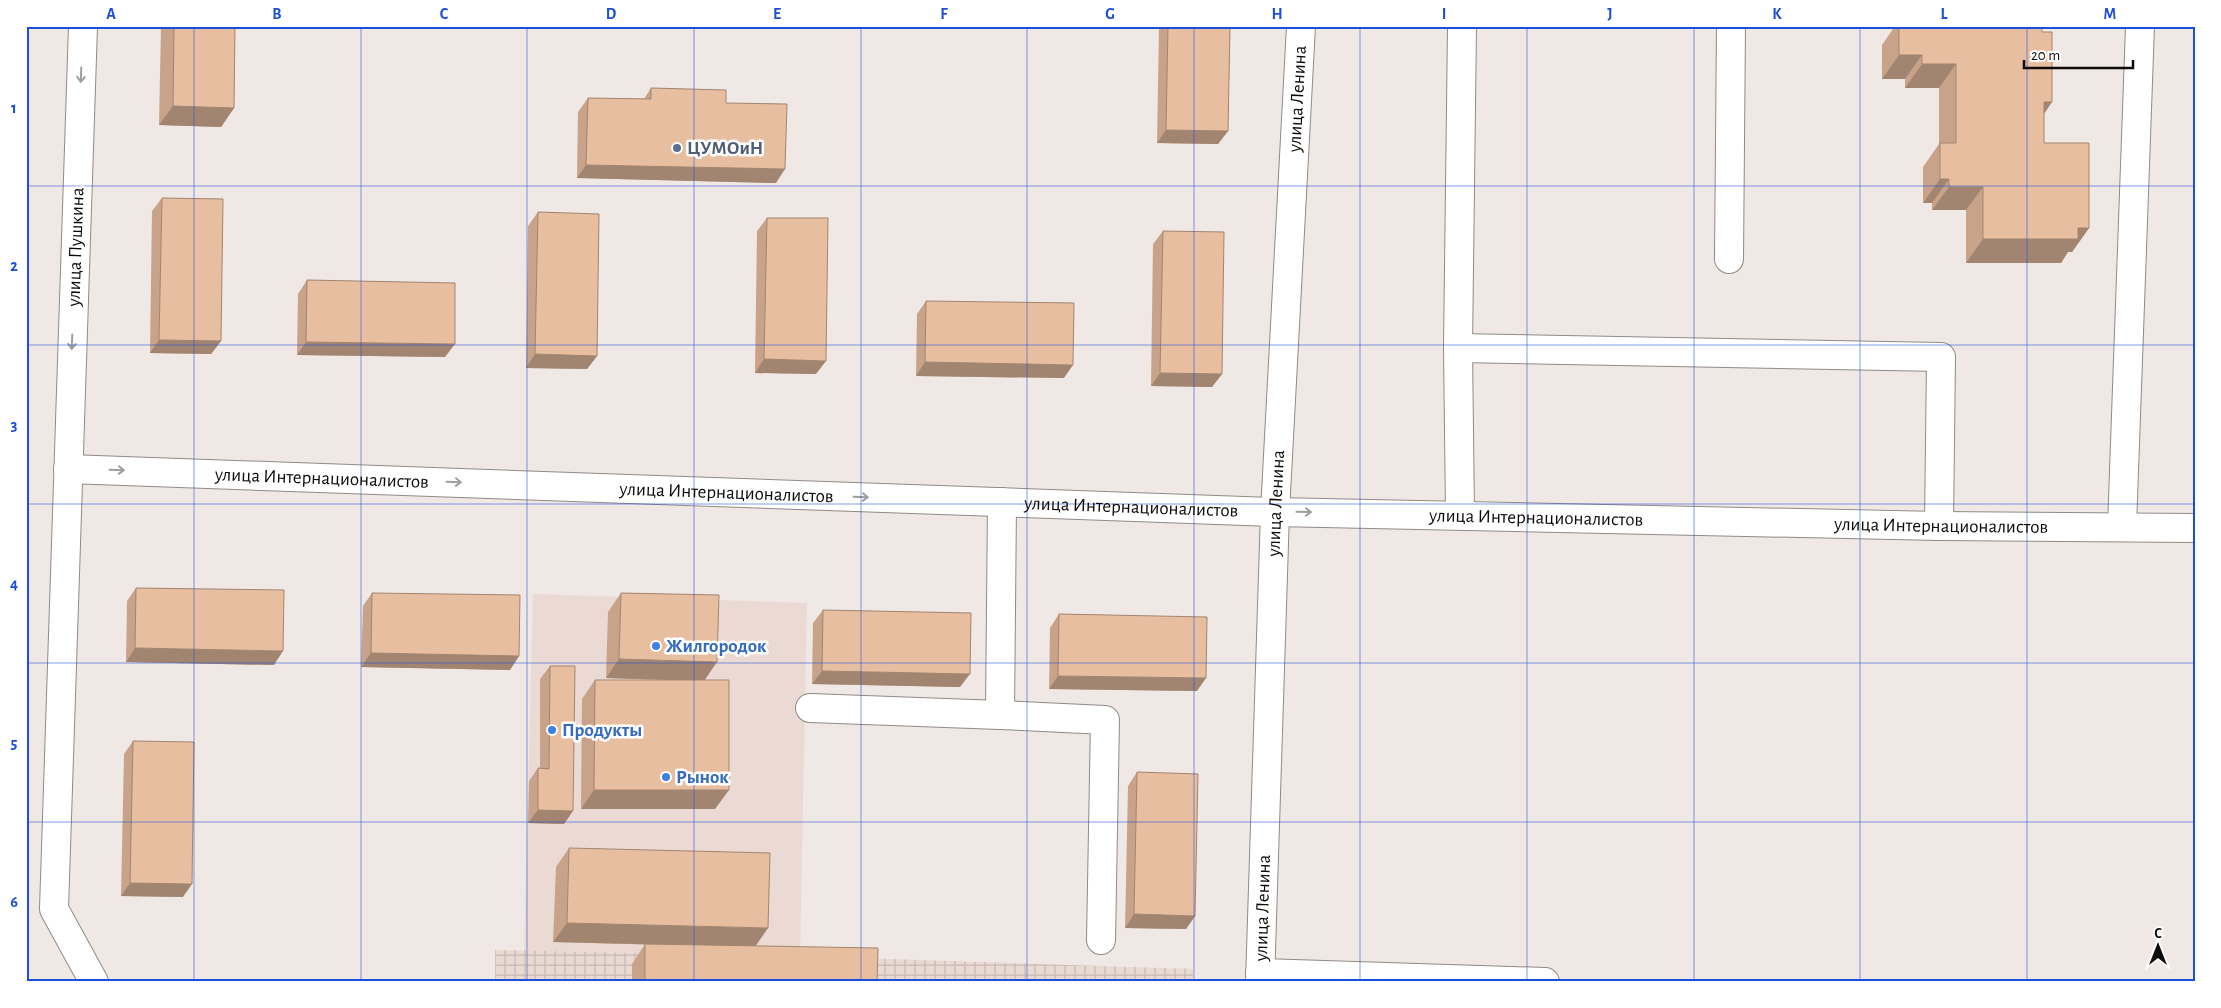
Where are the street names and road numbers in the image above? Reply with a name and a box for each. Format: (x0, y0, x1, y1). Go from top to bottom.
street label: улица Ленина (1285, 45, 1309, 154)
street label: улица Пушкина (64, 187, 88, 308)
street label: улица Ленина (1264, 449, 1288, 558)
street label: улица Интернационалистов (214, 465, 429, 491)
street label: улица Интернационалистов (618, 479, 834, 506)
street label: улица Интернационалистов (1023, 494, 1239, 520)
street label: улица Интернационалистов (1428, 506, 1644, 529)
street label: улица Интернационалистов (1833, 514, 2048, 536)
street label: улица Ленина (1251, 854, 1274, 963)

